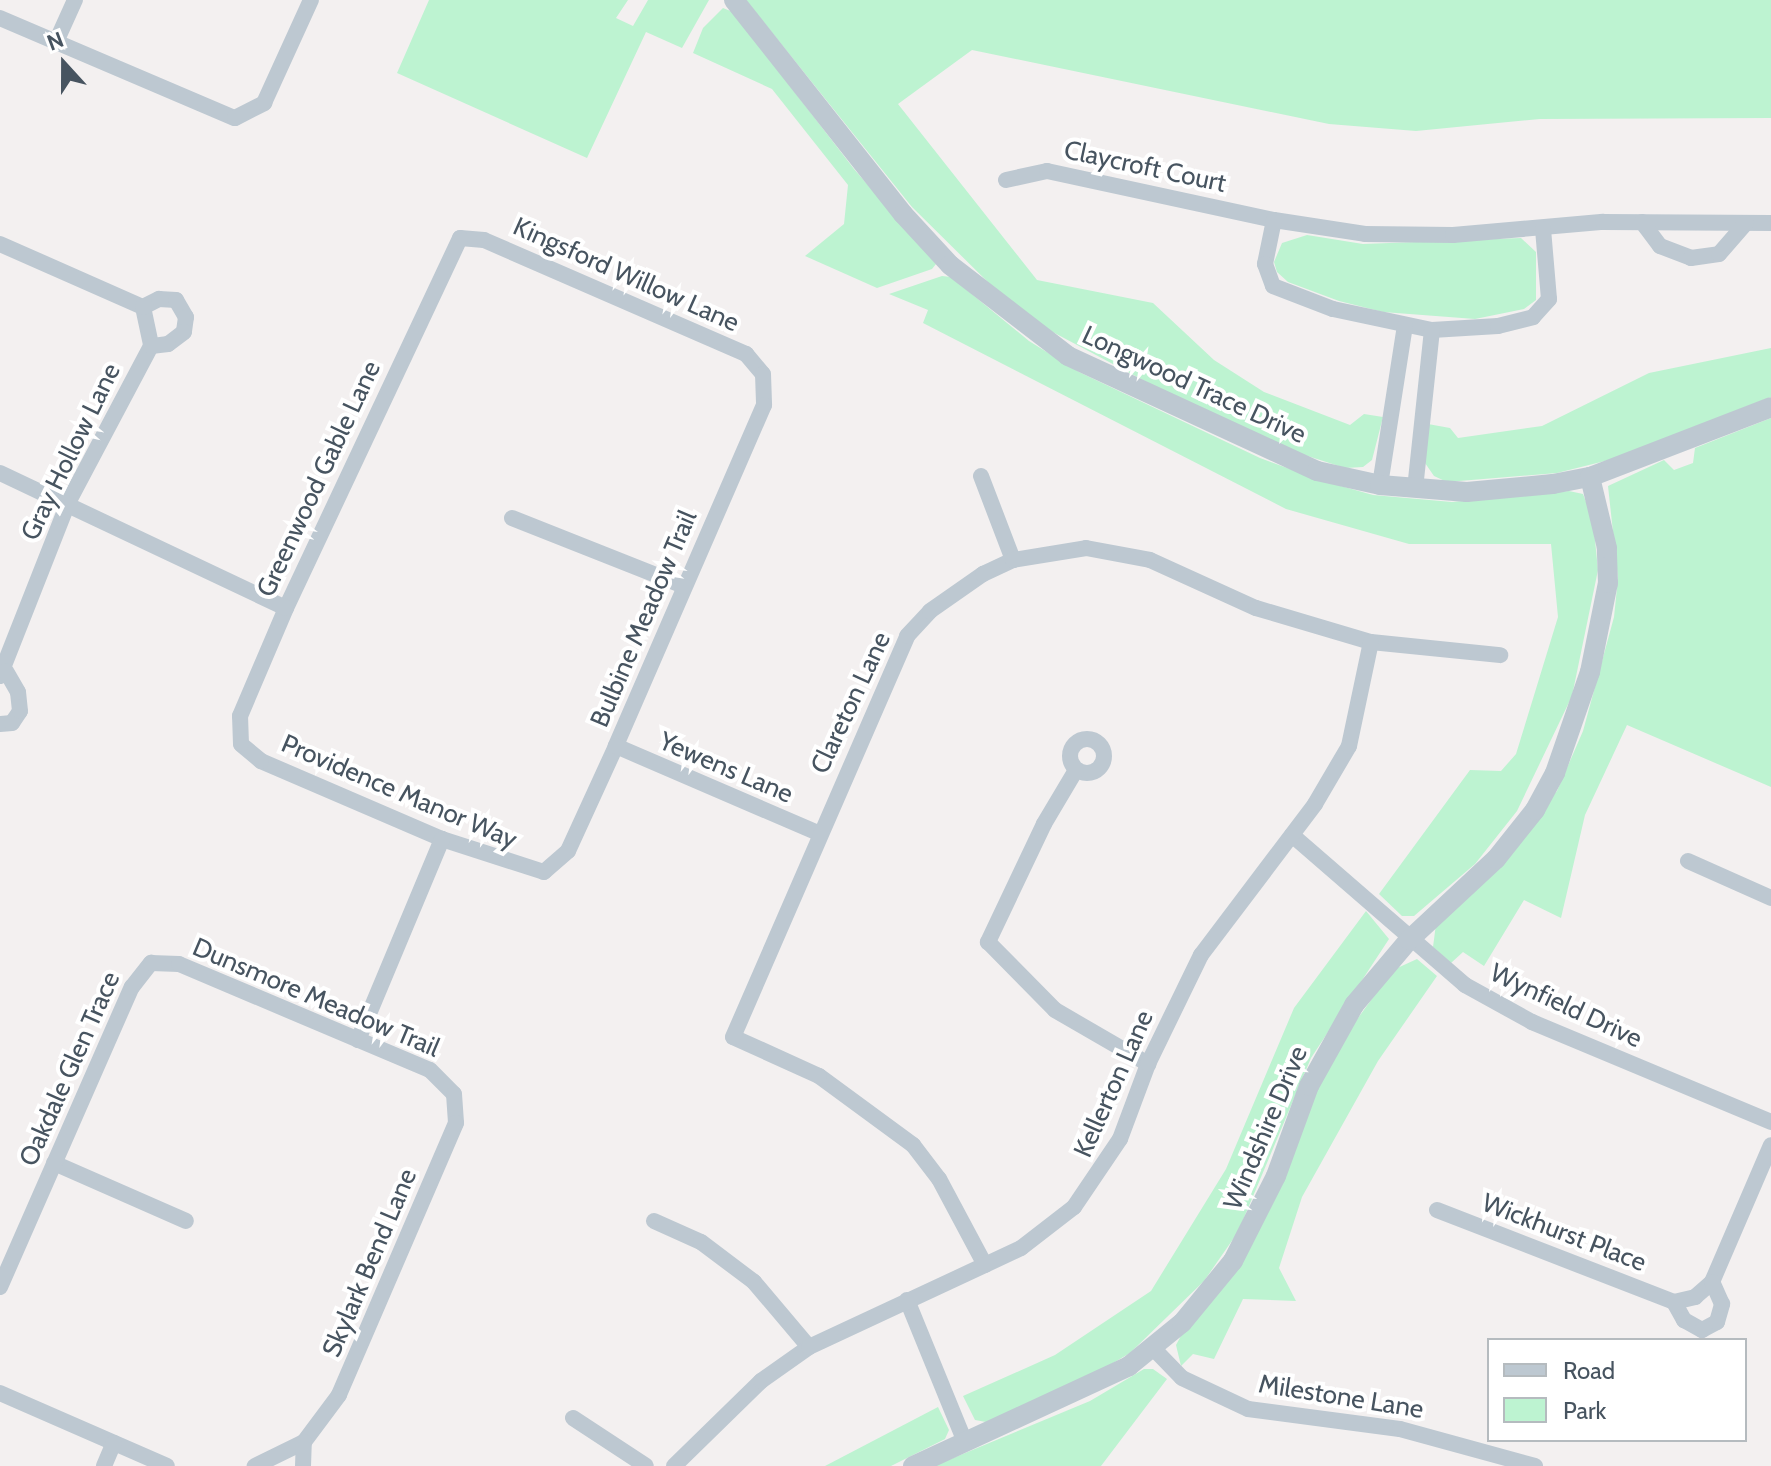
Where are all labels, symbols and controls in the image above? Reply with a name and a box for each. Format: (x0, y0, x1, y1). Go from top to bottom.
north arrow (24, 24, 104, 104)
text: N (43, 26, 67, 57)
street label: Claycroft Court (1061, 135, 1229, 199)
street label: Kingsford Willow Lane (508, 211, 744, 339)
street label: Longwood Trace Drive (1077, 319, 1311, 451)
street label: Greenwood Gable Lane (251, 356, 387, 602)
street label: Gray Hollow Lane (15, 358, 127, 546)
street label: Bulbine Meadow Trail (584, 506, 704, 732)
street label: Clareton Lane (805, 627, 897, 779)
street label: Yewens Lane (654, 726, 798, 810)
street label: Providence Manor Way (276, 728, 522, 856)
street label: Dunsmore Meadow Trail (188, 932, 444, 1064)
street label: Wynfield Drive (1485, 957, 1647, 1055)
street label: Oakdale Glen Trace (13, 967, 127, 1171)
street label: Kellerton Lane (1068, 1006, 1160, 1162)
street label: Windshire Drive (1218, 1042, 1314, 1214)
street label: Skylark Bend Lane (316, 1164, 424, 1362)
street label: Wickhurst Place (1478, 1187, 1650, 1279)
legend (1487, 1338, 1747, 1442)
text: Road (1563, 1356, 1615, 1385)
street label: Milestone Lane (1256, 1369, 1426, 1425)
text: Park (1563, 1396, 1606, 1425)

